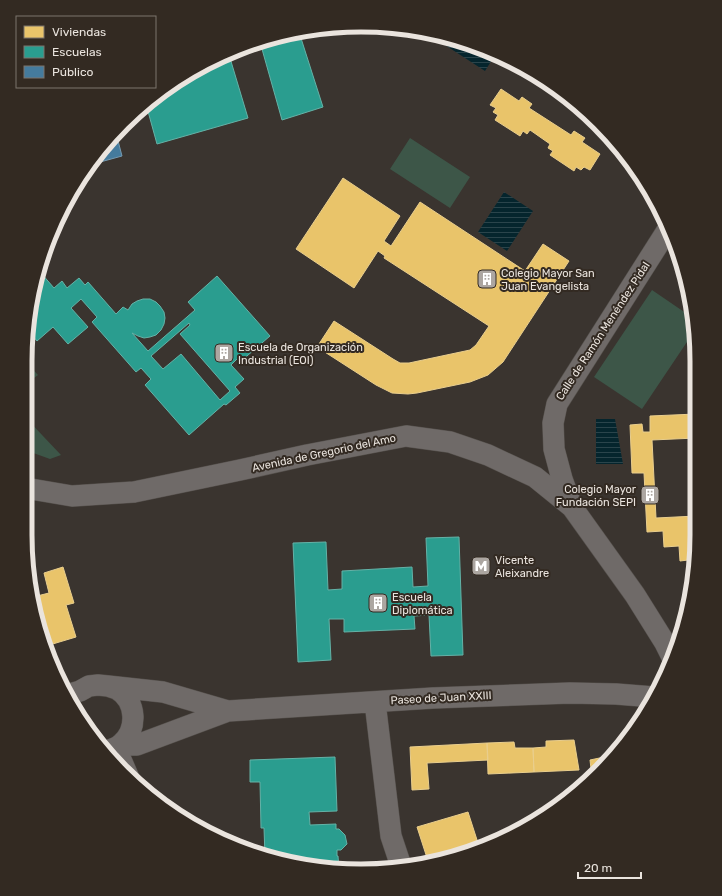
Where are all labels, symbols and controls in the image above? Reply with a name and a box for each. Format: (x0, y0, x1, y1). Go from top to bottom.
legend (16, 16, 156, 88)
text: Viviendas (52, 25, 106, 39)
text: Escuelas (52, 45, 102, 59)
text: Público (52, 65, 94, 79)
street label: Calle de Ramón Menéndez Pidal (553, 259, 653, 403)
place label: Colegio Mayor San Juan Evangelista (501, 267, 595, 293)
building icon: Colegio Mayor San Juan Evangelista (476, 268, 498, 290)
place label: Escuela de Organización Industrial (EOI) (238, 341, 363, 367)
building icon: Escuela de Organización Industrial (EOI) (213, 342, 235, 364)
street label: Avenida de Gregorio del Amo (251, 431, 397, 475)
place label: Colegio Mayor Fundación SEPI (556, 483, 637, 509)
building icon: Colegio Mayor Fundación SEPI (639, 484, 661, 506)
place label: Vicente Aleixandre (495, 554, 549, 580)
metro station icon: Vicente Aleixandre (470, 555, 492, 577)
place label: Escuela Diplomática (392, 591, 453, 617)
building icon: Escuela Diplomática (367, 592, 389, 614)
street label: Paseo de Juan XXIII (390, 689, 492, 707)
scale bar (578, 854, 641, 880)
text: 20 m (584, 861, 612, 875)

